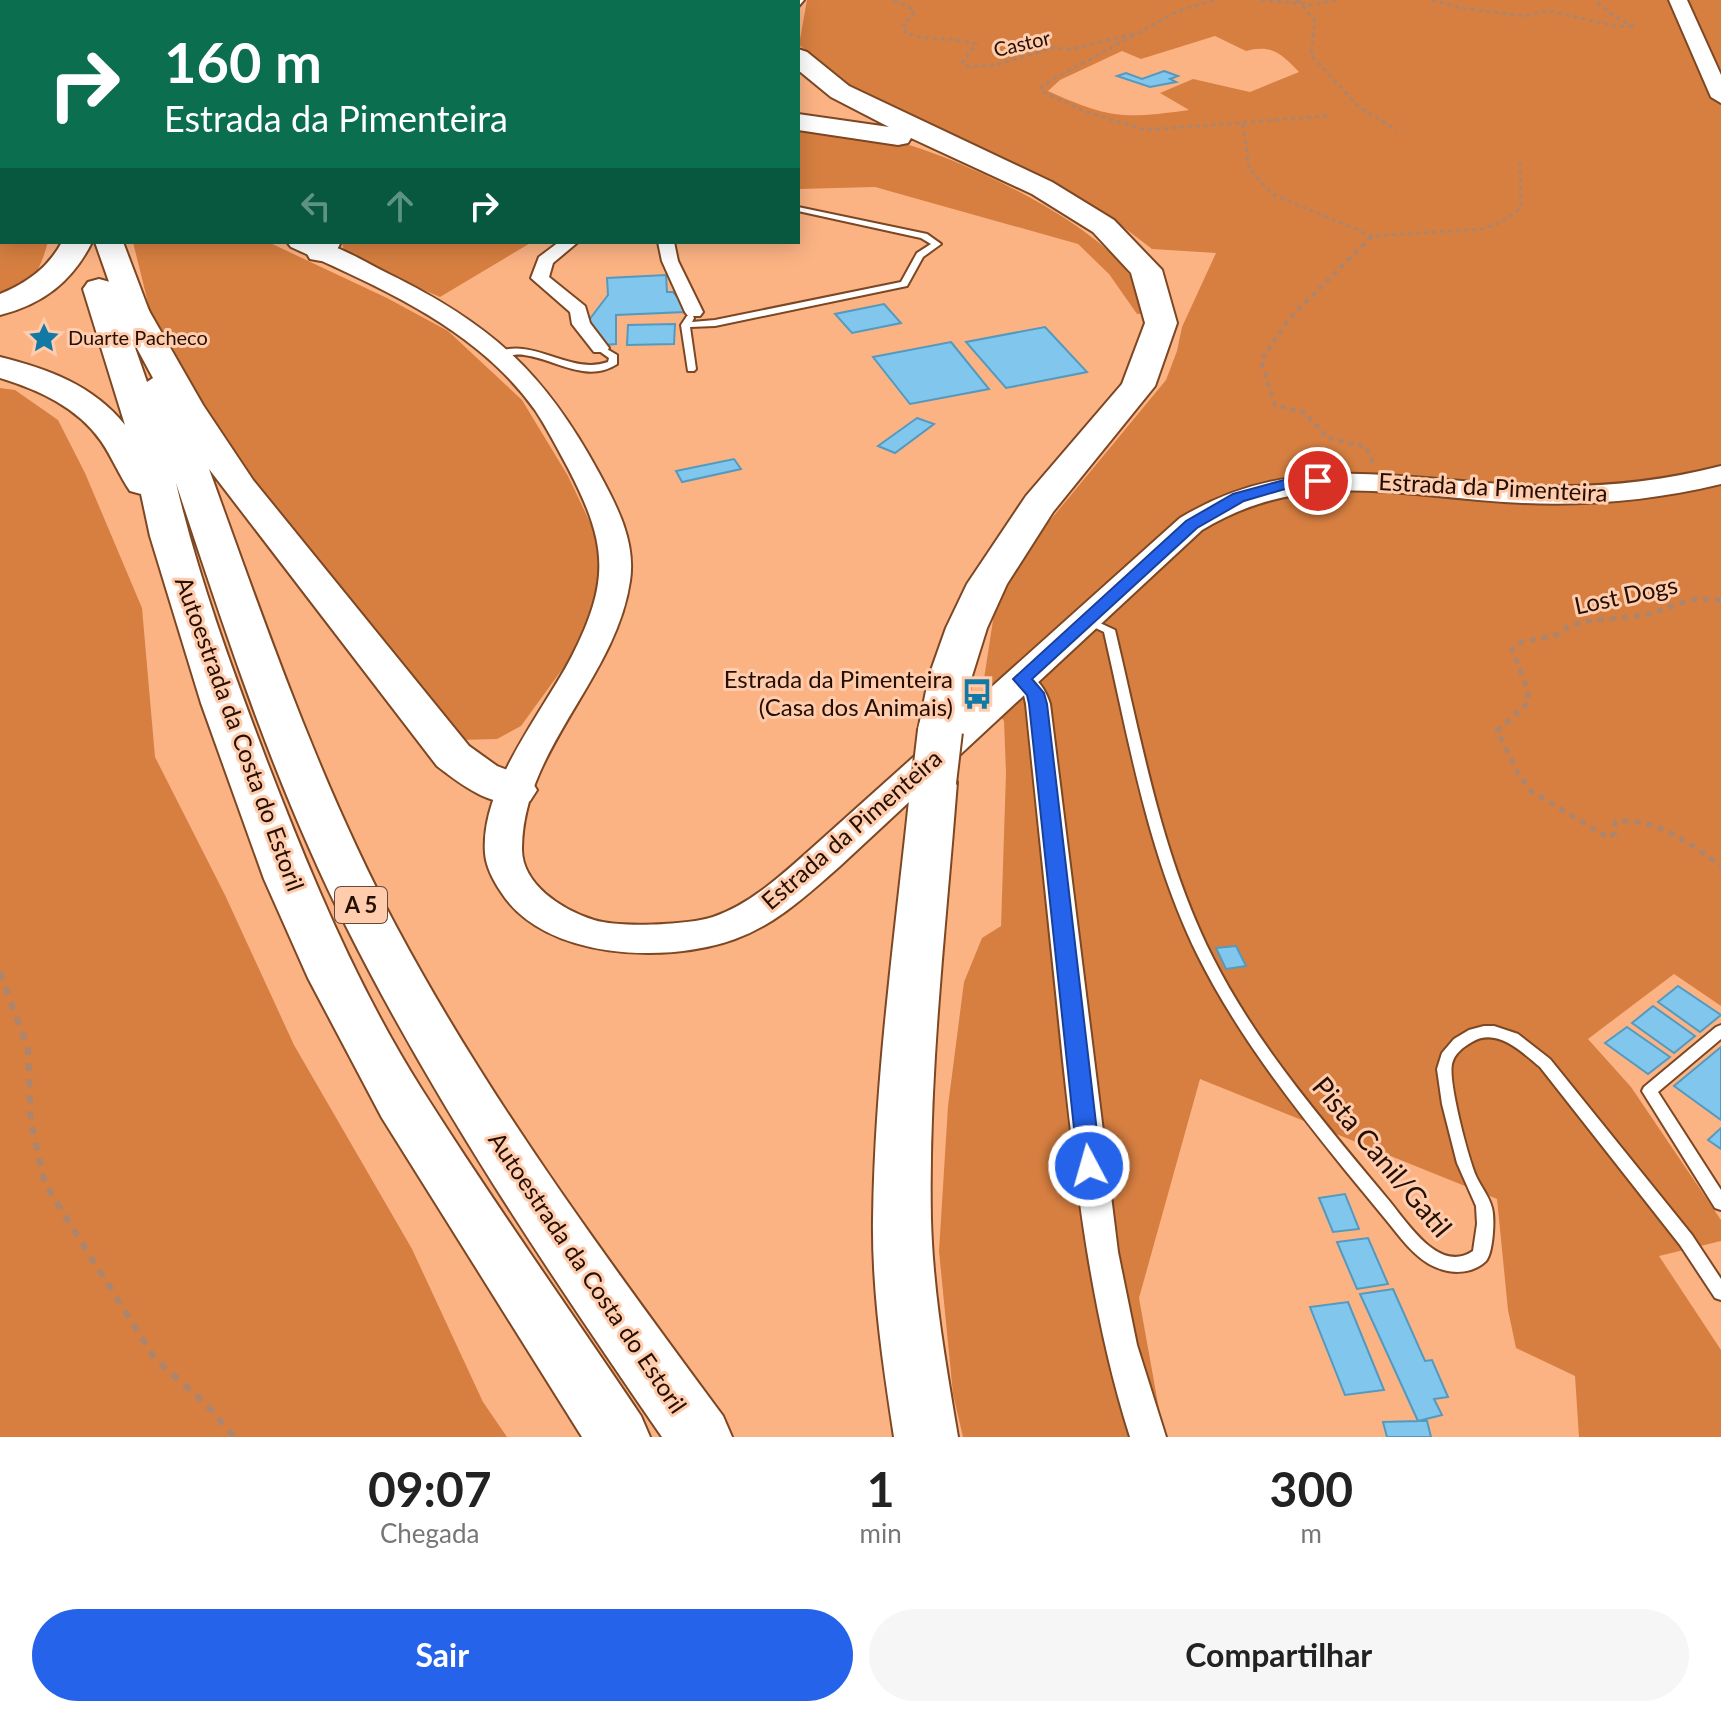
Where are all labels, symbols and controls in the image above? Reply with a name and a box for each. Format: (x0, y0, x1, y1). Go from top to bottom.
street label: Castor (991, 25, 1053, 61)
text: 160 m (164, 28, 322, 95)
icon: right (32, 32, 136, 136)
text: Estrada da Pimenteira (164, 96, 508, 140)
icon: left (294, 184, 338, 228)
icon: ahead (378, 184, 422, 228)
icon: right (462, 184, 506, 228)
place icon: Duarte Pacheco (27, 321, 61, 355)
place label: Duarte Pacheco (68, 325, 208, 349)
pin (1284, 447, 1352, 515)
icon: arrive (1296, 459, 1340, 503)
street label: Estrada da Pimenteira (1378, 466, 1608, 507)
street label: Lost Dogs (1571, 569, 1680, 620)
street label: Autoestrada da Costa do Estoril (170, 572, 311, 895)
place label: Estrada da Pimenteira (Casa dos Animais) (724, 664, 953, 721)
bus stop icon: Estrada da Pimenteira (Casa dos Animais) (960, 677, 994, 711)
street label: Estrada da Pimenteira (755, 743, 947, 915)
road number: A 5 (335, 887, 387, 923)
street label: Pista Canil/Gatil (1306, 1069, 1460, 1243)
position arrow (1047, 1124, 1131, 1208)
street label: Autoestrada da Costa do Estoril (483, 1126, 693, 1418)
text: 09:07 (368, 1460, 492, 1517)
text: 1 (867, 1460, 895, 1517)
text: 300 (1270, 1460, 1353, 1517)
text: Chegada (380, 1517, 480, 1549)
text: min (860, 1517, 902, 1549)
text: m (1301, 1517, 1322, 1549)
button: Sair (32, 1609, 853, 1701)
button: Compartilhar (869, 1609, 1689, 1701)

